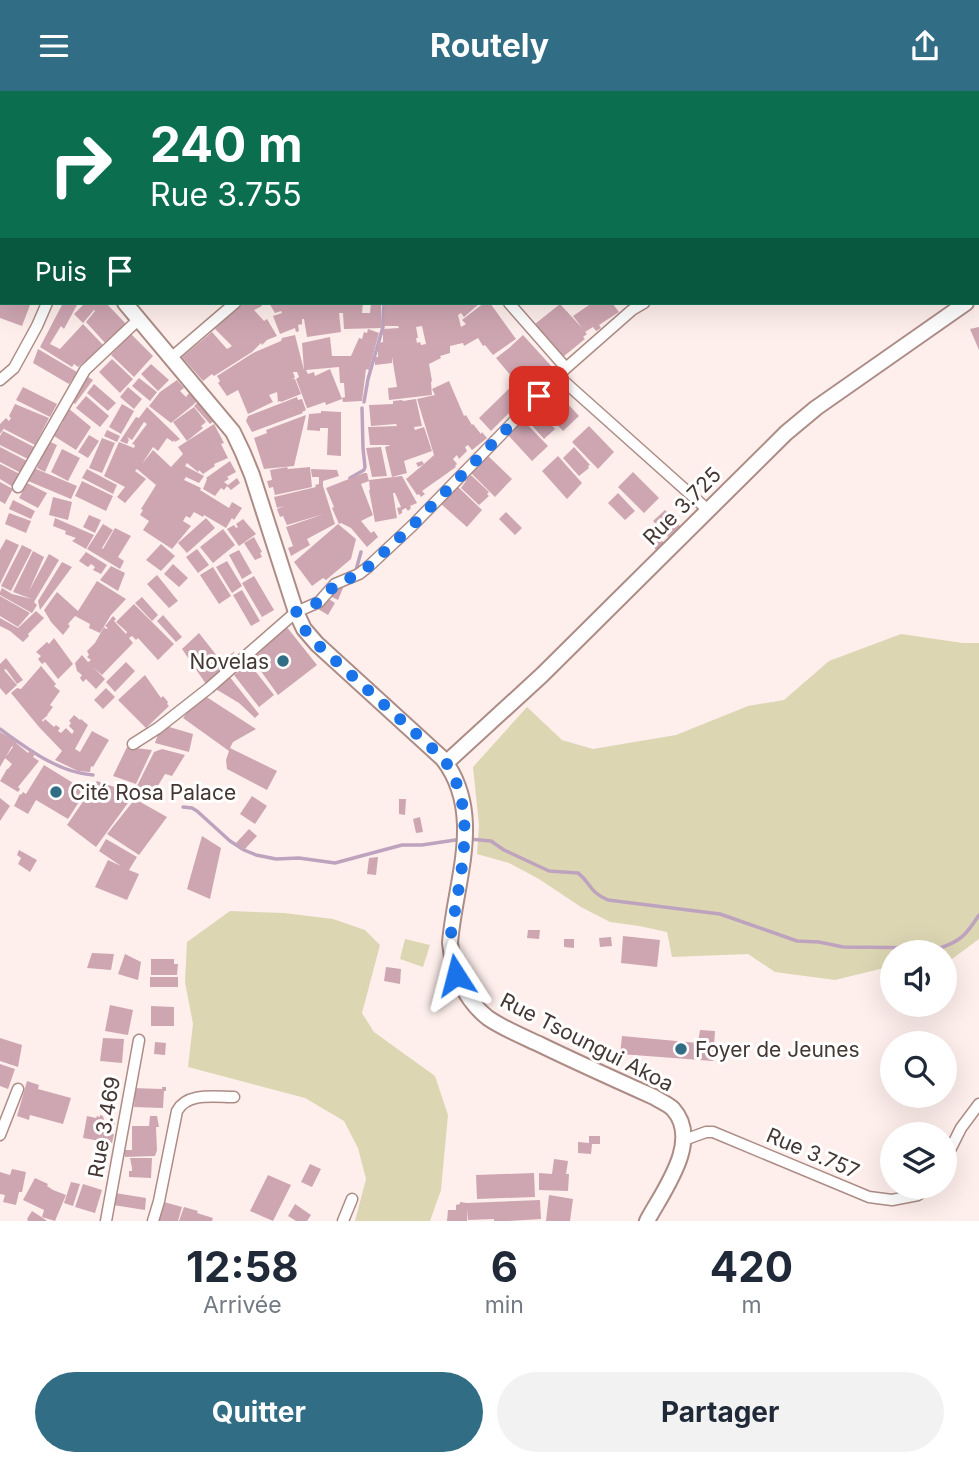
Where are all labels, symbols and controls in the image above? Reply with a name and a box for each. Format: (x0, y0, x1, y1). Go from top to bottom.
text: Routely (430, 26, 549, 65)
icon: menu (35, 27, 73, 65)
icon: share (906, 27, 944, 65)
text: 240 m (150, 115, 303, 174)
icon: right (35, 119, 126, 210)
text: Rue 3.755 (150, 175, 302, 214)
icon: arrive (101, 252, 139, 290)
text: Puis (35, 256, 87, 287)
pin (509, 366, 569, 426)
icon: arrive (520, 377, 558, 415)
street label: Rue 3.725 (638, 462, 726, 550)
place label: Novelas (189, 649, 269, 674)
marker: Novelas (275, 653, 291, 669)
place label: Cité Rosa Palace (70, 780, 236, 805)
marker: Cité Rosa Palace (48, 784, 64, 800)
position arrow (419, 938, 493, 1012)
map controls (880, 940, 957, 1199)
button: sound (880, 940, 957, 1017)
street label: Rue Tsoungui Akoa (496, 988, 678, 1096)
button: search (880, 1031, 957, 1108)
place label: Foyer de Jeunes (695, 1037, 860, 1062)
marker: Foyer de Jeunes (673, 1041, 689, 1057)
street label: Rue 3.469 (83, 1074, 125, 1180)
street label: Rue 3.757 (763, 1122, 863, 1184)
button: layers (880, 1122, 957, 1199)
text: 12:58 (186, 1241, 299, 1292)
text: 6 (491, 1241, 518, 1292)
text: 420 (710, 1241, 793, 1292)
text: Arrivée (203, 1291, 282, 1319)
text: min (485, 1291, 524, 1319)
text: m (741, 1291, 762, 1319)
button: Quitter (35, 1372, 483, 1452)
button: Partager (497, 1372, 944, 1452)

